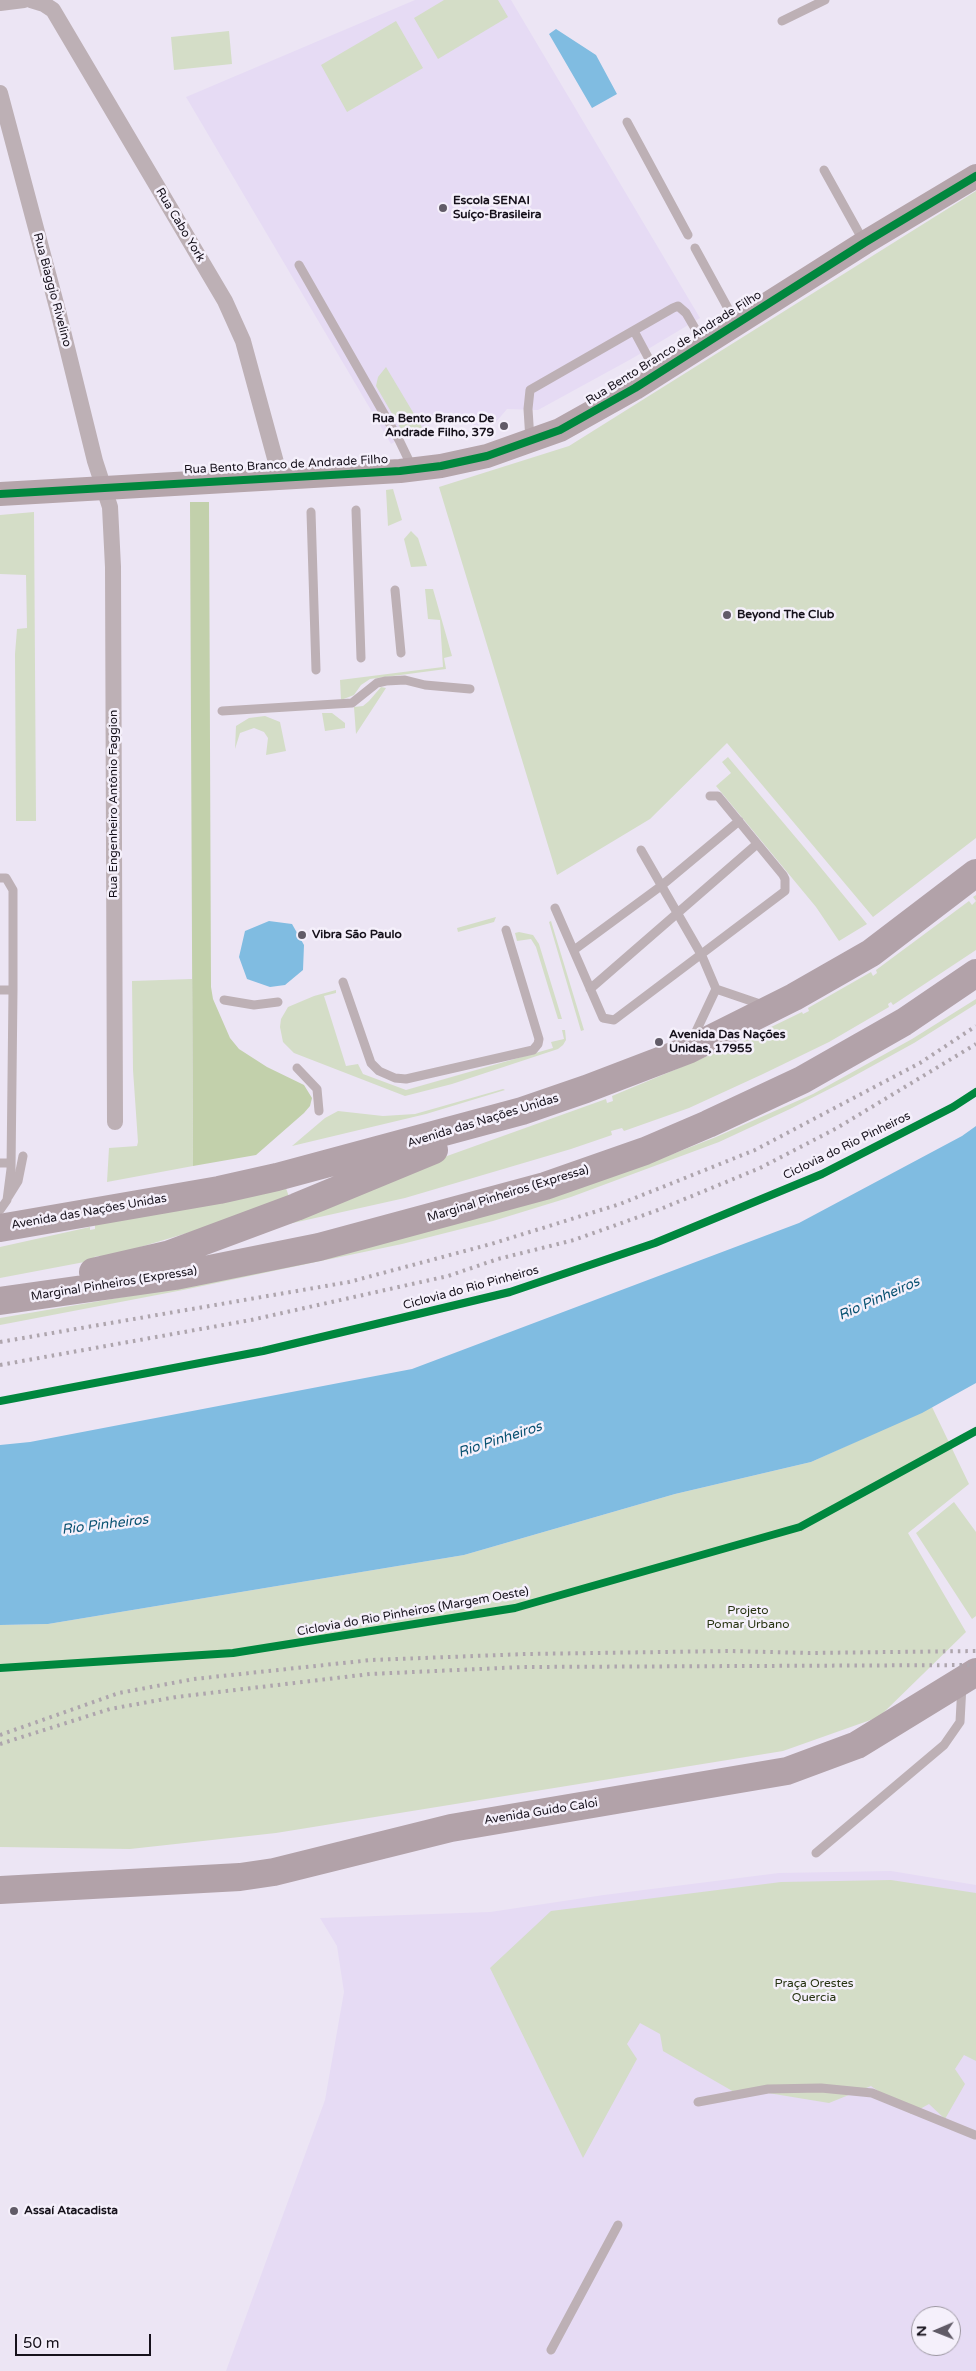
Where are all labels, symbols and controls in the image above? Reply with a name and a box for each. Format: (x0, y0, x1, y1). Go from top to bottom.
street label: Rua Cabo York (152, 185, 208, 265)
place label: Escola SENAI Suíço-Brasileira (453, 194, 542, 222)
marker: Escola SENAI Suíço-Brasileira (437, 202, 449, 214)
street label: Rua Biaggio Rivelino (30, 231, 74, 349)
street label: Rua Bento Branco de Andrade Filho (584, 288, 764, 408)
place label: Rua Bento Branco De Andrade Filho, 379 (372, 412, 494, 440)
marker: Rua Bento Branco De Andrade Filho, 379 (498, 420, 510, 432)
street label: Rua Bento Branco de Andrade Filho (184, 452, 388, 478)
place label: Beyond The Club (737, 608, 834, 622)
marker: Beyond The Club (721, 609, 733, 621)
street label: Rua Engenheiro Antônio Faggion (107, 710, 121, 898)
place label: Vibra São Paulo (312, 928, 402, 942)
marker: Vibra São Paulo (296, 929, 308, 941)
place label: Avenida Das Nações Unidas, 17955 (669, 1028, 785, 1056)
marker: Avenida Das Nações Unidas, 17955 (653, 1036, 665, 1048)
street label: Avenida das Nações Unidas (406, 1091, 560, 1151)
street label: Ciclovia do Rio Pinheiros (781, 1109, 913, 1183)
street label: Marginal Pinheiros (Expressa) (426, 1163, 590, 1225)
street label: Avenida das Nações Unidas (10, 1191, 168, 1233)
street label: Ciclovia do Rio Pinheiros (402, 1263, 540, 1313)
street label: Marginal Pinheiros (Expressa) (30, 1264, 198, 1304)
water label: Rio Pinheiros (836, 1274, 922, 1324)
water label: Rio Pinheiros (456, 1419, 544, 1461)
water label: Rio Pinheiros (61, 1511, 149, 1539)
street label: Ciclovia do Rio Pinheiros (Margem Oeste) (296, 1585, 530, 1639)
park label: Projeto Pomar Urbano (706, 1604, 790, 1632)
street label: Avenida Guido Caloi (483, 1796, 599, 1828)
park label: Praça Orestes Quercia (774, 1977, 854, 2005)
place label: Assaí Atacadista (24, 2204, 118, 2218)
marker: Assaí Atacadista (8, 2205, 20, 2217)
north arrow (911, 2306, 961, 2356)
scale bar (18, 2324, 154, 2356)
text: N (913, 2325, 930, 2337)
text: 50 m (23, 2334, 60, 2352)

